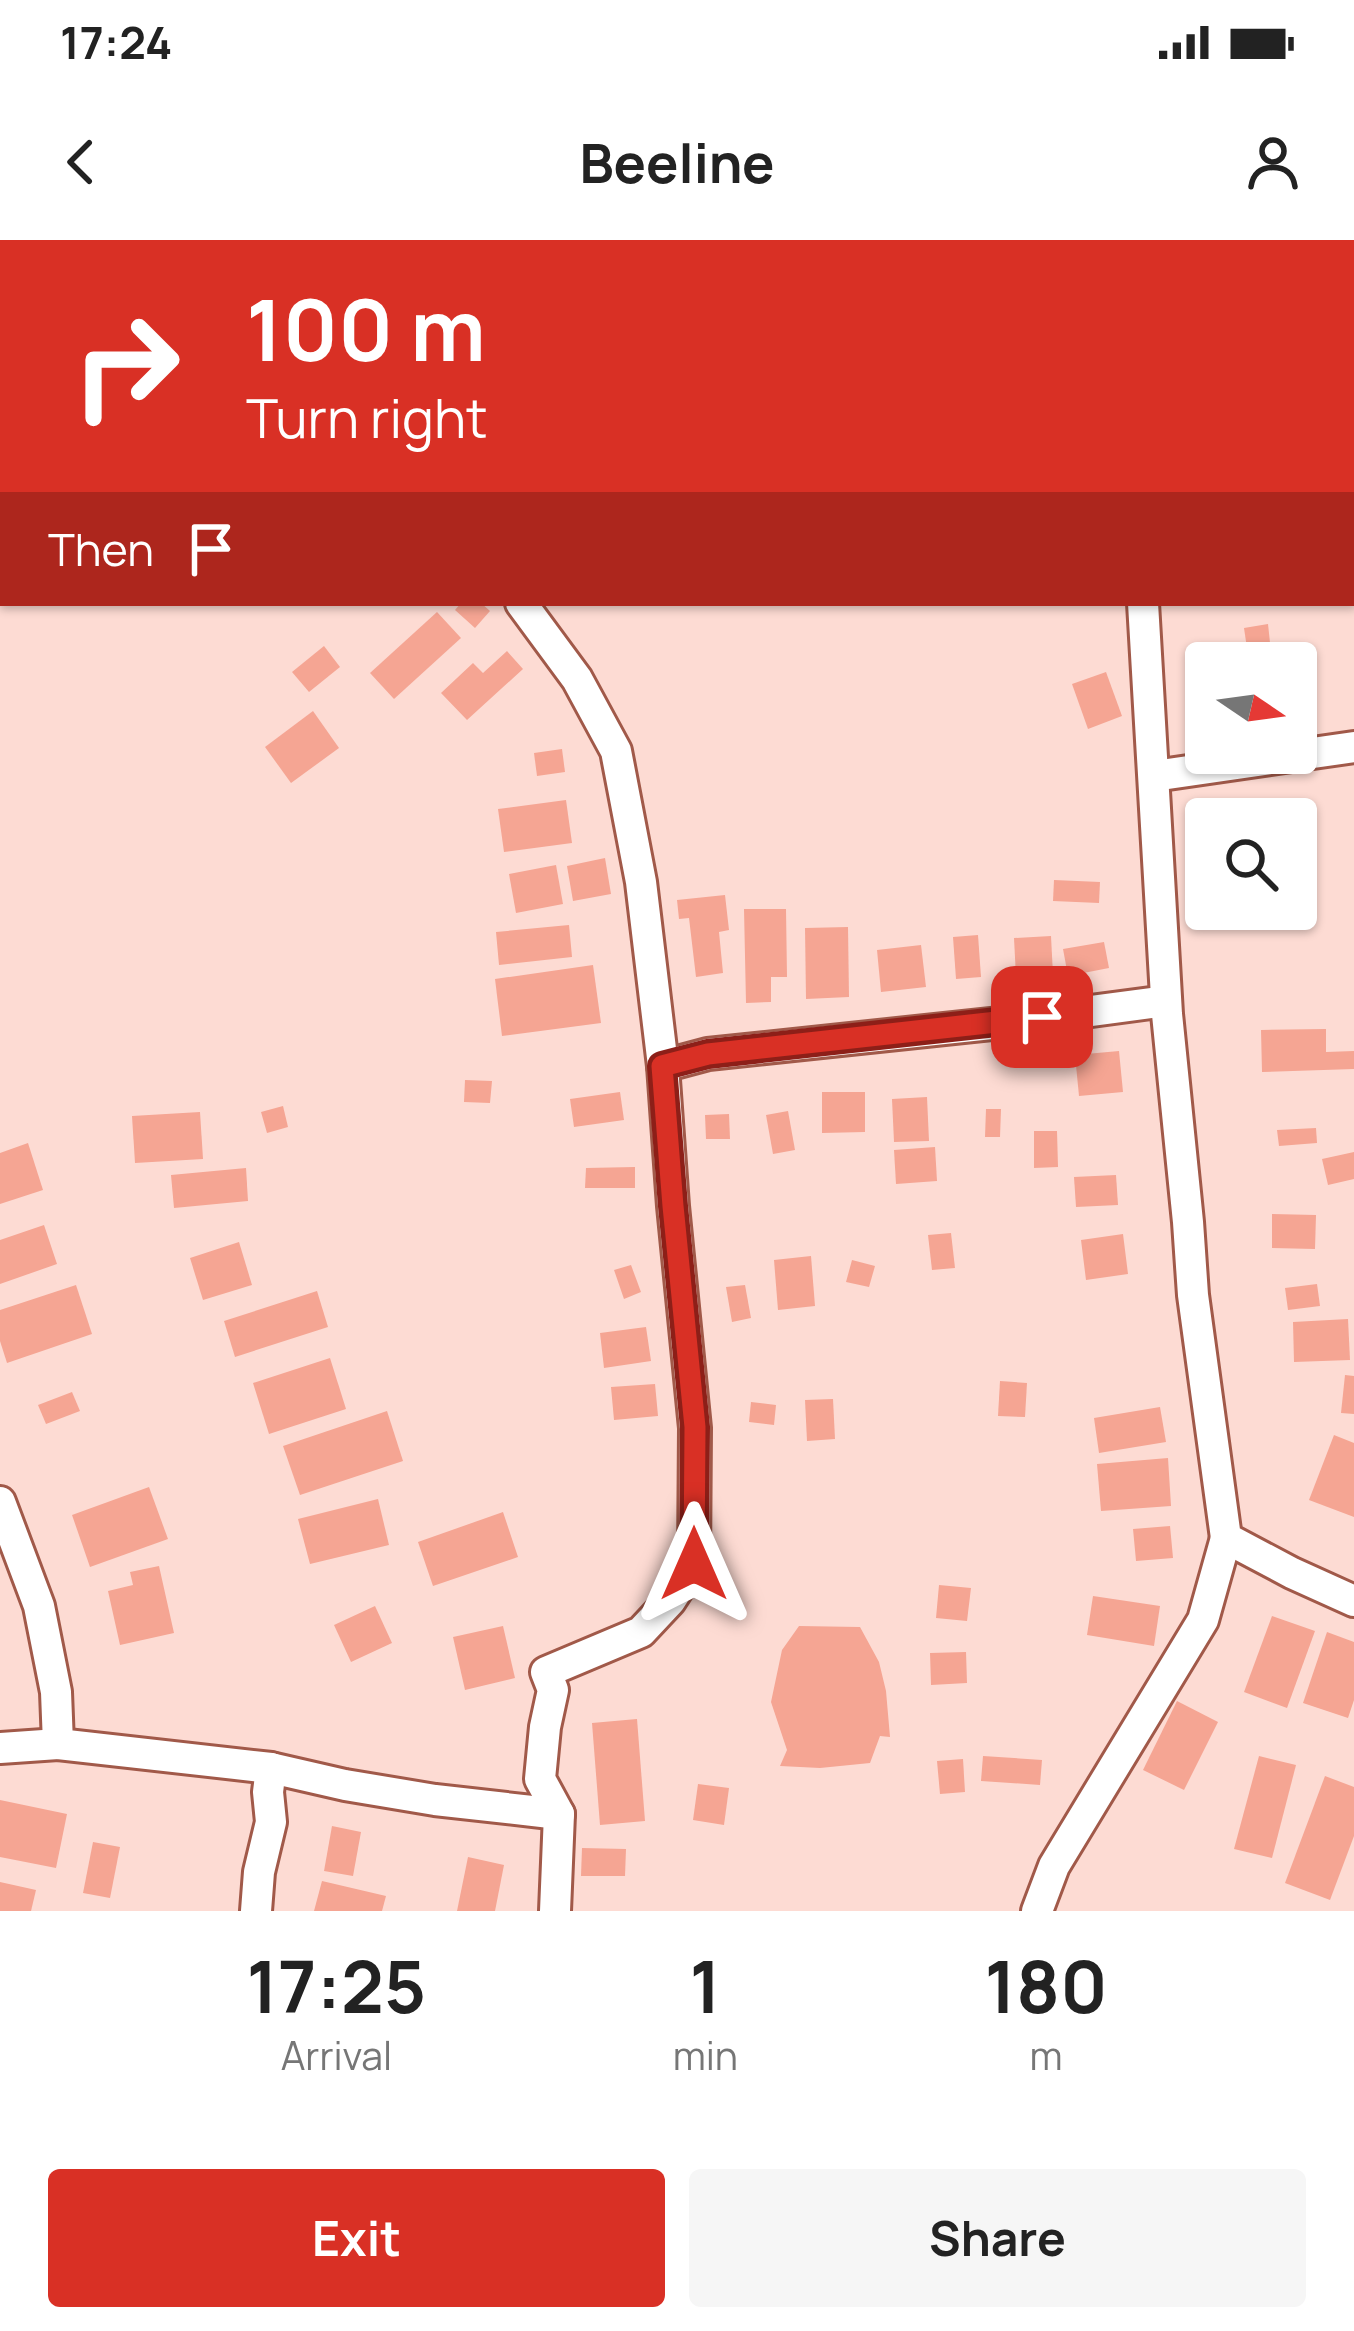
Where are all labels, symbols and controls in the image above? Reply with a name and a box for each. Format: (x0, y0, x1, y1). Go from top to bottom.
text: 17:24 (60, 11, 172, 73)
text: Beeline (579, 125, 775, 199)
icon: back (48, 129, 114, 195)
icon: person (1240, 129, 1306, 195)
text: 100 m (246, 271, 486, 386)
icon: right (48, 288, 204, 444)
text: Turn right (246, 380, 488, 454)
icon: arrive (178, 516, 244, 582)
text: Then (48, 518, 154, 580)
north arrow (1185, 642, 1317, 774)
map controls (1185, 642, 1317, 930)
button: search (1185, 798, 1317, 930)
pin (991, 966, 1093, 1068)
icon: arrive (1009, 984, 1075, 1050)
position arrow (631, 1501, 757, 1627)
text: 17:25 (246, 1936, 426, 2035)
text: 1 (690, 1936, 721, 2035)
text: 180 (985, 1936, 1108, 2035)
text: Arrival (281, 2028, 392, 2082)
text: min (673, 2028, 738, 2082)
text: m (1029, 2028, 1063, 2082)
button: Exit (48, 2169, 665, 2307)
button: Share (689, 2169, 1306, 2307)

